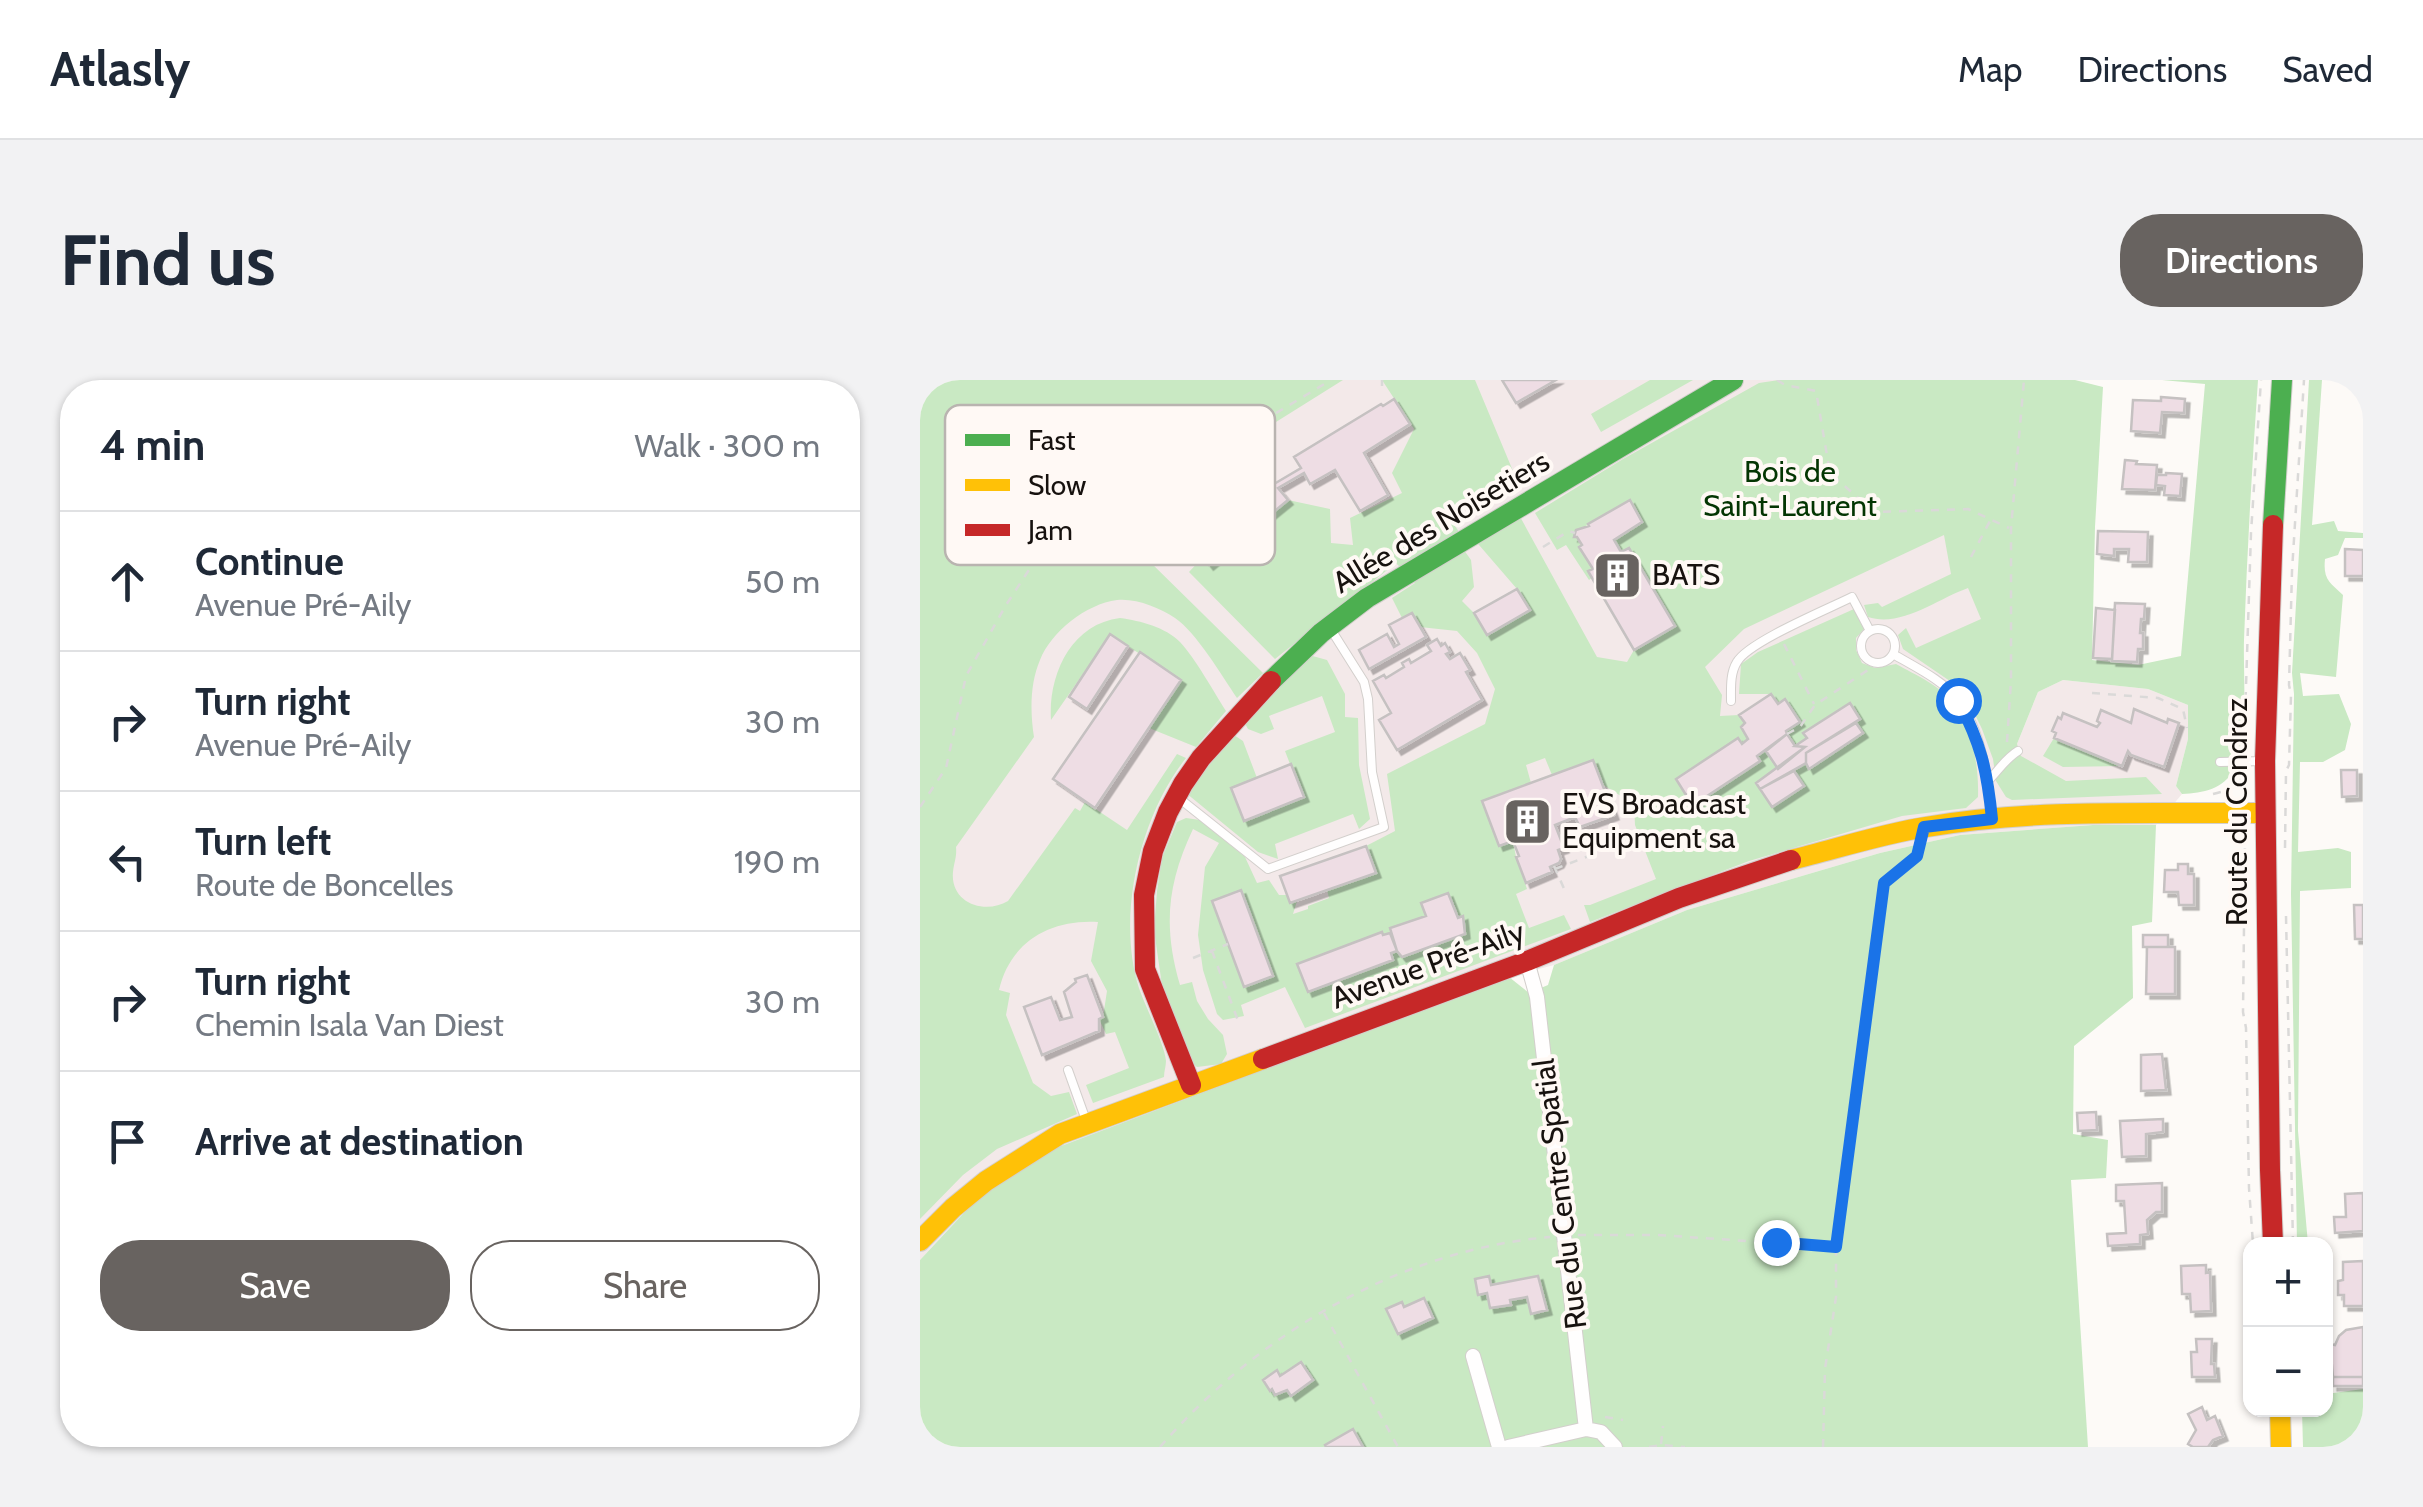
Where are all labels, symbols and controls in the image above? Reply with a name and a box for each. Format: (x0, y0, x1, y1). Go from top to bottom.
text: Atlasly (50, 40, 190, 98)
text: Map (1958, 48, 2023, 91)
text: Directions (2078, 48, 2227, 91)
text: Saved (2282, 48, 2373, 91)
button: Directions (2120, 214, 2363, 307)
text: Find us (60, 217, 276, 303)
legend (945, 405, 1275, 565)
text: 4 min (100, 419, 205, 471)
text: Fast (1028, 423, 1076, 457)
text: Walk · 300 m (634, 426, 820, 465)
street label: Allée des Noisetiers (1326, 442, 1556, 601)
park label: Bois de Saint-Laurent (1703, 453, 1877, 524)
text: Slow (1028, 468, 1086, 502)
text: Jam (1027, 513, 1073, 547)
text: Continue (195, 538, 344, 585)
building icon: BATS (1591, 549, 1643, 601)
icon: ahead (100, 554, 155, 609)
place label: BATS (1652, 556, 1720, 593)
text: 50 m (745, 562, 820, 601)
text: Avenue Pré-Aily (195, 585, 411, 624)
text: Turn right (195, 678, 351, 725)
route start (1936, 678, 1982, 724)
icon: right (100, 694, 155, 749)
street label: Route du Condroz (2218, 698, 2255, 926)
text: 30 m (745, 702, 820, 741)
text: Avenue Pré-Aily (195, 725, 411, 764)
place label: EVS Broadcast Equipment sa (1562, 785, 1746, 856)
building icon: EVS Broadcast Equipment sa (1501, 795, 1553, 847)
text: Turn left (195, 818, 331, 865)
icon: left (100, 834, 155, 889)
text: 190 m (734, 842, 820, 881)
text: Route de Boncelles (195, 865, 454, 904)
street label: Avenue Pré-Aily (1326, 912, 1529, 1017)
text: Turn right (195, 958, 351, 1005)
icon: right (100, 974, 155, 1029)
text: 30 m (745, 982, 820, 1021)
text: Chemin Isala Van Diest (195, 1005, 504, 1044)
street label: Rue du Centre Spatial (1525, 1057, 1594, 1331)
icon: arrive (100, 1114, 155, 1169)
text: Arrive at destination (195, 1118, 524, 1165)
route end (1754, 1220, 1800, 1266)
map controls (2243, 1237, 2333, 1417)
button: + (2243, 1237, 2333, 1327)
button: Save (100, 1240, 450, 1331)
button: Share (470, 1240, 820, 1331)
button: − (2243, 1327, 2333, 1417)

